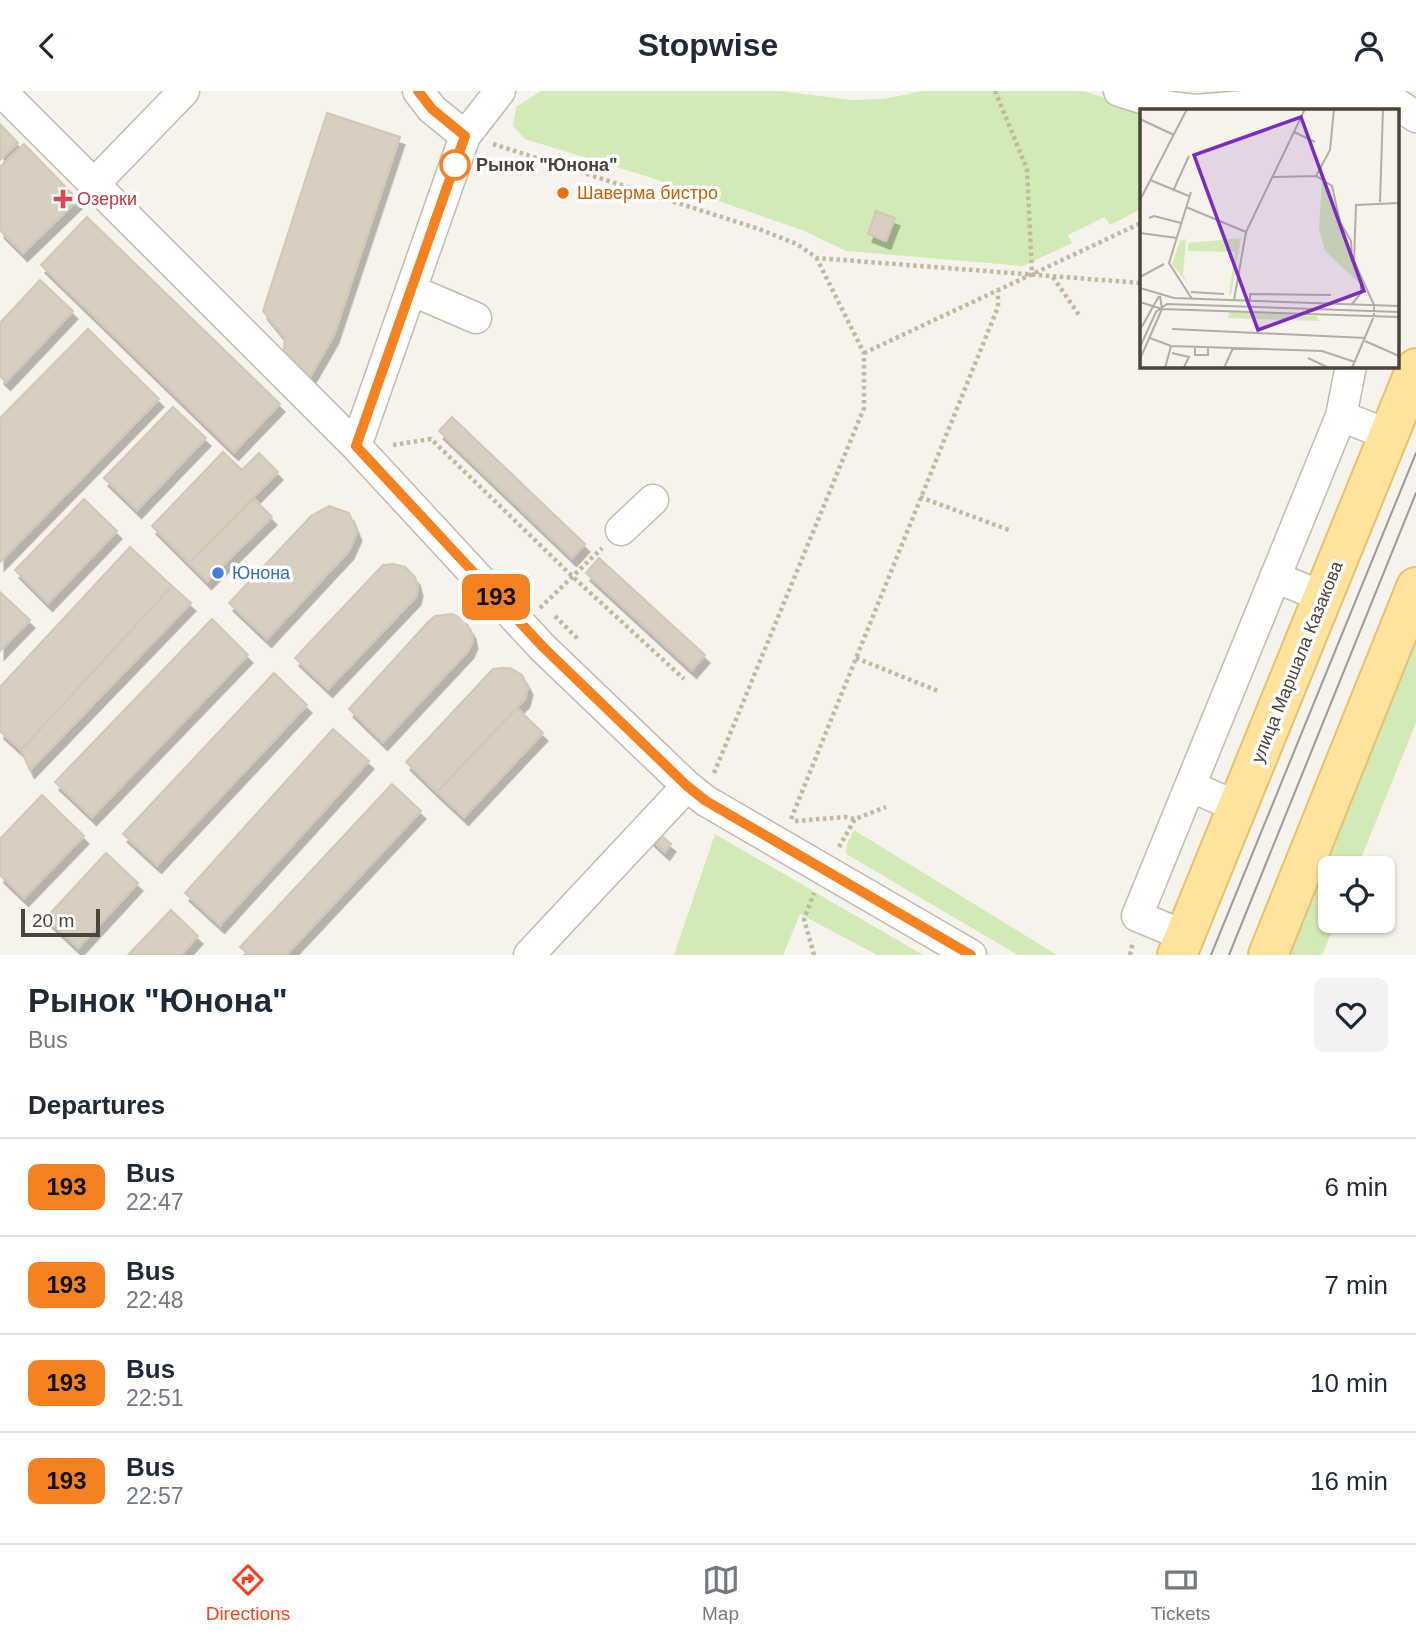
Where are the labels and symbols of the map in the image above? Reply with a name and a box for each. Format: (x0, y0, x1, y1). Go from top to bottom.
inset map (1140, 109, 1398, 367)
marker: Рынок "Юнона" (440, 150, 470, 180)
place label: Рынок "Юнона" (476, 155, 618, 175)
place label: Шаверма бистро (577, 183, 718, 203)
marker: Шаверма бистро (555, 185, 571, 201)
place label: Озерки (77, 189, 137, 209)
marker: Озерки (55, 191, 71, 207)
street label: улица Маршала Казакова (1247, 557, 1347, 766)
place label: Юнона (232, 563, 291, 583)
marker: Юнона (210, 565, 226, 581)
line badge: 193 (456, 574, 536, 620)
scale bar (21, 906, 100, 938)

